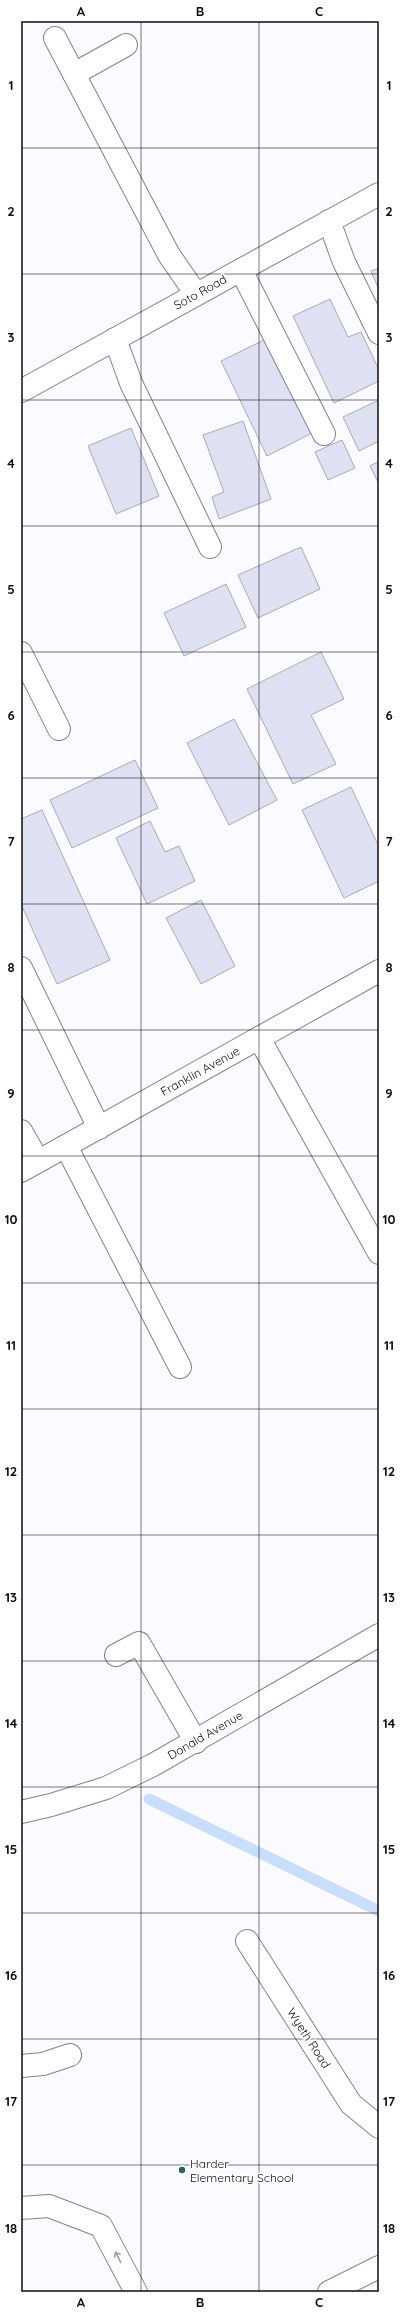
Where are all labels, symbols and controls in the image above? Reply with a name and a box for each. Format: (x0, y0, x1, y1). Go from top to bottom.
text: A (77, 3, 86, 19)
text: B (196, 3, 204, 19)
text: C (315, 3, 323, 19)
text: 1 (8, 77, 14, 93)
text: 1 (386, 77, 392, 93)
text: 2 (7, 203, 15, 219)
text: 2 (385, 203, 393, 219)
street label: Soto Road (171, 271, 229, 313)
text: 3 (8, 329, 15, 345)
text: 3 (386, 329, 393, 345)
text: 4 (7, 455, 15, 471)
text: 4 (385, 455, 393, 471)
text: 5 (7, 581, 15, 597)
text: 5 (385, 581, 393, 597)
text: 6 (7, 707, 15, 723)
text: 6 (385, 707, 393, 723)
text: 7 (7, 833, 15, 849)
text: 7 (385, 833, 393, 849)
text: 8 (7, 959, 15, 975)
text: 8 (385, 959, 393, 975)
street label: Franklin Avenue (158, 1043, 242, 1099)
text: 9 (7, 1085, 15, 1101)
text: 9 (385, 1085, 393, 1101)
text: 10 (4, 1211, 18, 1227)
text: 10 (382, 1211, 396, 1227)
text: 11 (6, 1337, 16, 1353)
text: 11 (384, 1337, 394, 1353)
text: 12 (5, 1463, 17, 1479)
text: 12 (383, 1463, 395, 1479)
text: 13 (5, 1589, 17, 1605)
text: 13 (383, 1589, 395, 1605)
street label: Donald Avenue (165, 1707, 245, 1763)
text: 14 (5, 1715, 18, 1731)
text: 14 (383, 1715, 396, 1731)
text: 15 (5, 1841, 17, 1857)
text: 15 (383, 1841, 395, 1857)
text: 16 (5, 1967, 17, 1983)
text: 16 (383, 1967, 395, 1983)
street label: Wyeth Road (284, 2005, 334, 2071)
text: 17 (5, 2093, 17, 2109)
text: 17 (383, 2093, 395, 2109)
place label: Harder Elementary School (190, 2156, 294, 2185)
marker: Harder Elementary School (177, 2165, 187, 2175)
text: 18 (5, 2220, 17, 2236)
text: 18 (383, 2220, 395, 2236)
one-way arrow (113, 2252, 121, 2264)
text: A (77, 2294, 86, 2310)
text: B (196, 2294, 204, 2310)
text: C (315, 2294, 323, 2310)

